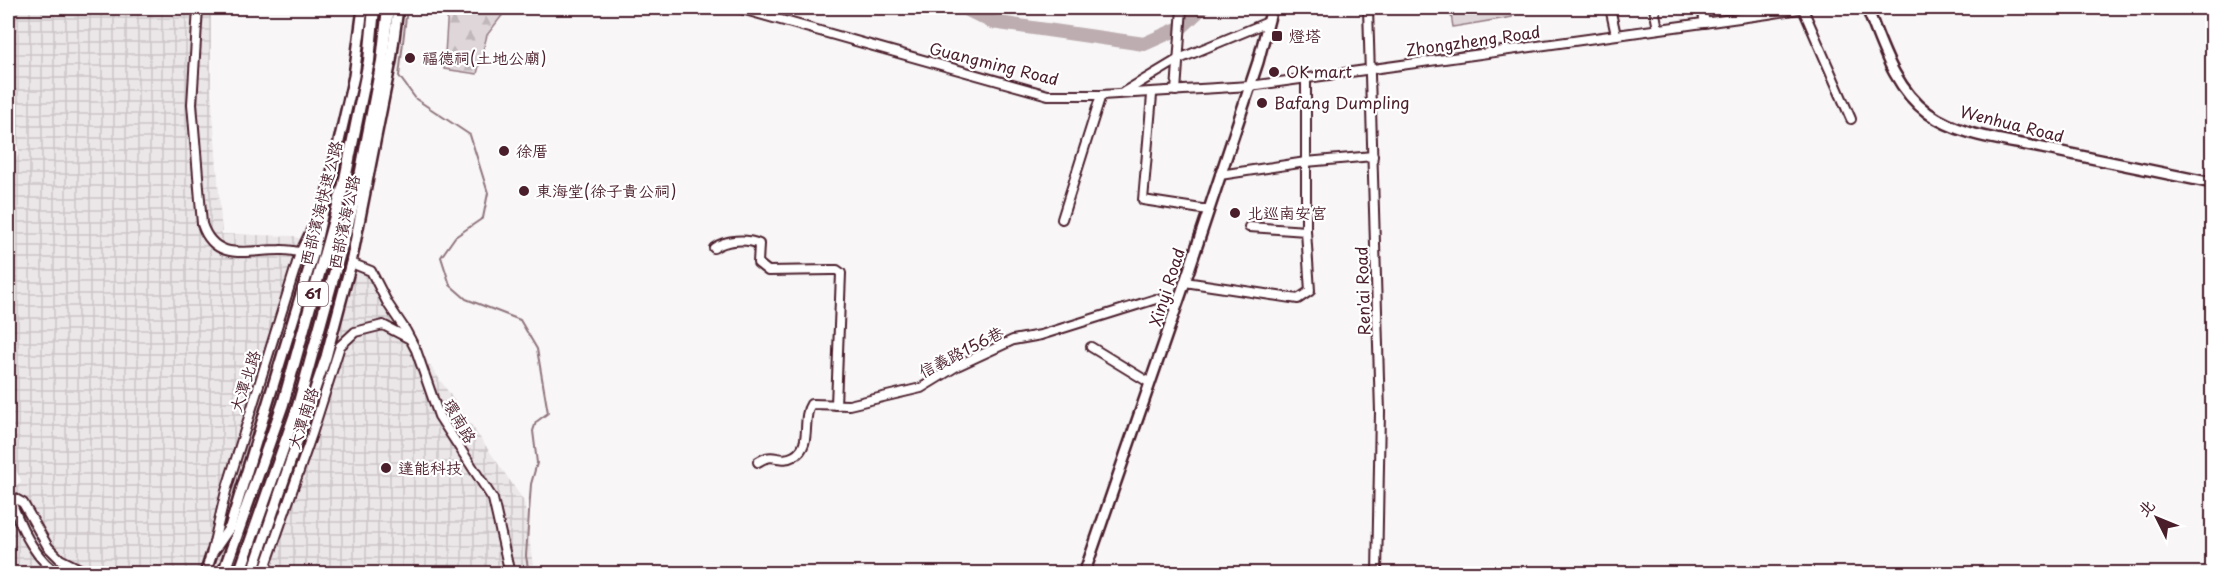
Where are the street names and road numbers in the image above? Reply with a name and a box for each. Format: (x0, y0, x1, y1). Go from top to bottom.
street label: Zhongzheng Road (1404, 19, 1542, 61)
street label: Guangming Road (927, 35, 1061, 91)
street label: Wenhua Road (1958, 99, 2067, 148)
street label: 西部濱海快速公路 (293, 138, 347, 268)
street label: 西部濱海公路 (321, 172, 365, 271)
street label: Xinyi Road (1142, 244, 1190, 329)
street label: Ren'ai Road (1348, 246, 1376, 336)
road number: 61 (298, 282, 328, 306)
street label: 信義路156巷 (914, 319, 1007, 383)
street label: 大潭北路 (223, 347, 265, 415)
street label: 大潭南路 (281, 384, 323, 452)
street label: 環南路 (438, 394, 483, 447)

